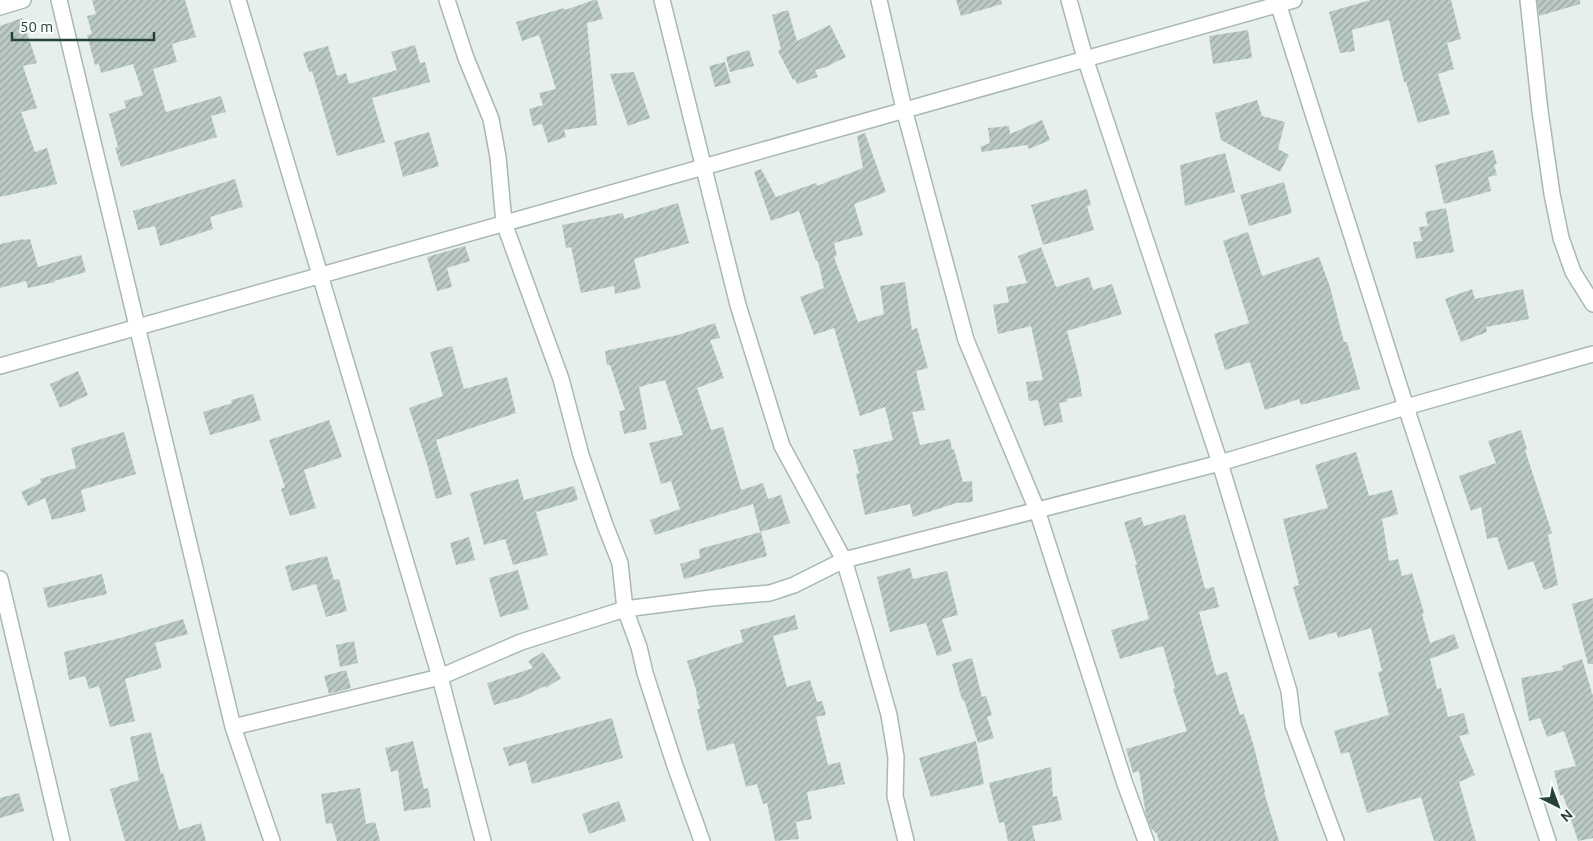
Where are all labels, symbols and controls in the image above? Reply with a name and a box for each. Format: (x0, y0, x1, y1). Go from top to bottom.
scale bar (12, 10, 155, 42)
text: 50 m (20, 18, 53, 35)
north arrow (1533, 781, 1583, 831)
text: N (1557, 806, 1576, 825)

